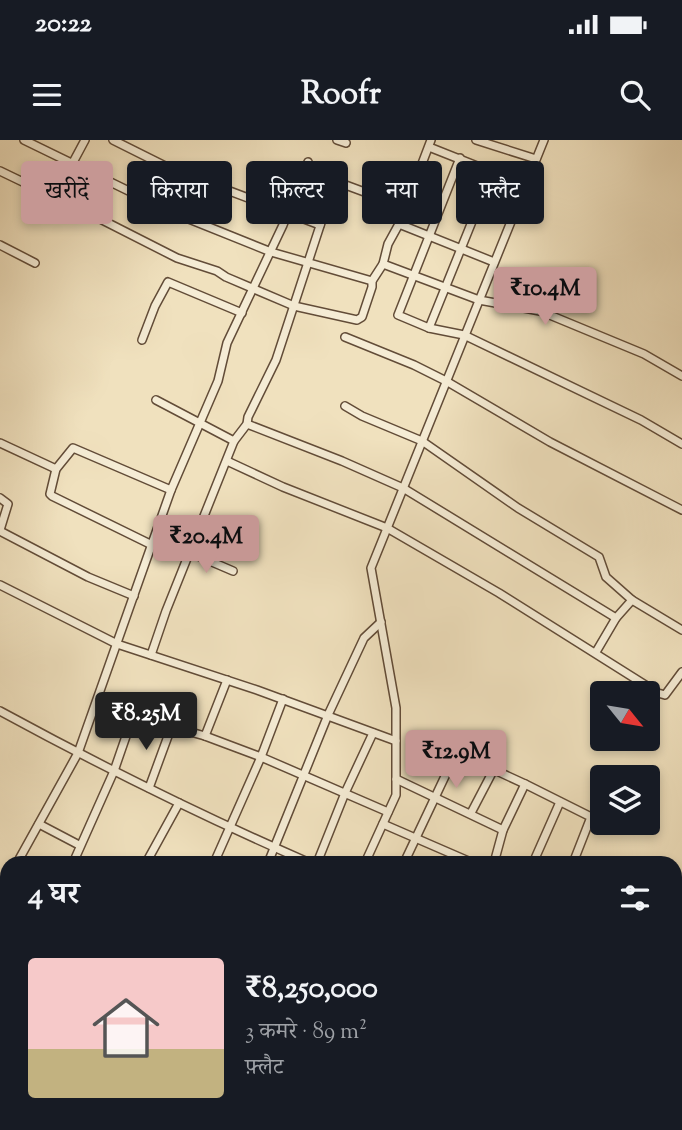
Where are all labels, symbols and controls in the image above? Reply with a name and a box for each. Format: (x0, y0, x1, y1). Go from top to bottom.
text: 20:22 (35, 6, 92, 43)
text: Roofr (301, 72, 381, 118)
icon: menu (28, 76, 66, 114)
icon: search (616, 76, 654, 114)
chip: खरीदें (21, 161, 113, 224)
chip: किराया (127, 161, 232, 224)
chip: फ़िल्टर (246, 161, 348, 224)
chip: नया (362, 161, 442, 224)
chip: फ़्लैट (456, 161, 544, 224)
pin: ₹10.4M (488, 268, 602, 327)
text: ₹10.4M (510, 273, 580, 306)
pin: ₹20.4M (149, 516, 263, 575)
text: ₹20.4M (169, 521, 243, 554)
north arrow (590, 681, 660, 751)
map controls (590, 681, 660, 835)
pin: ₹8.25M (89, 692, 203, 752)
text: ₹8.25M (111, 698, 181, 731)
pin: ₹12.9M (399, 730, 513, 790)
text: ₹12.9M (421, 736, 491, 769)
button: layers (590, 765, 660, 835)
text: 4 घर (28, 874, 79, 917)
icon: filters (616, 879, 654, 917)
text: ₹8,250,000 (245, 968, 378, 1011)
icon: home (84, 986, 168, 1070)
text: 3 कमरे · 89 m² (245, 1016, 367, 1049)
text: फ़्लैट (245, 1052, 283, 1085)

